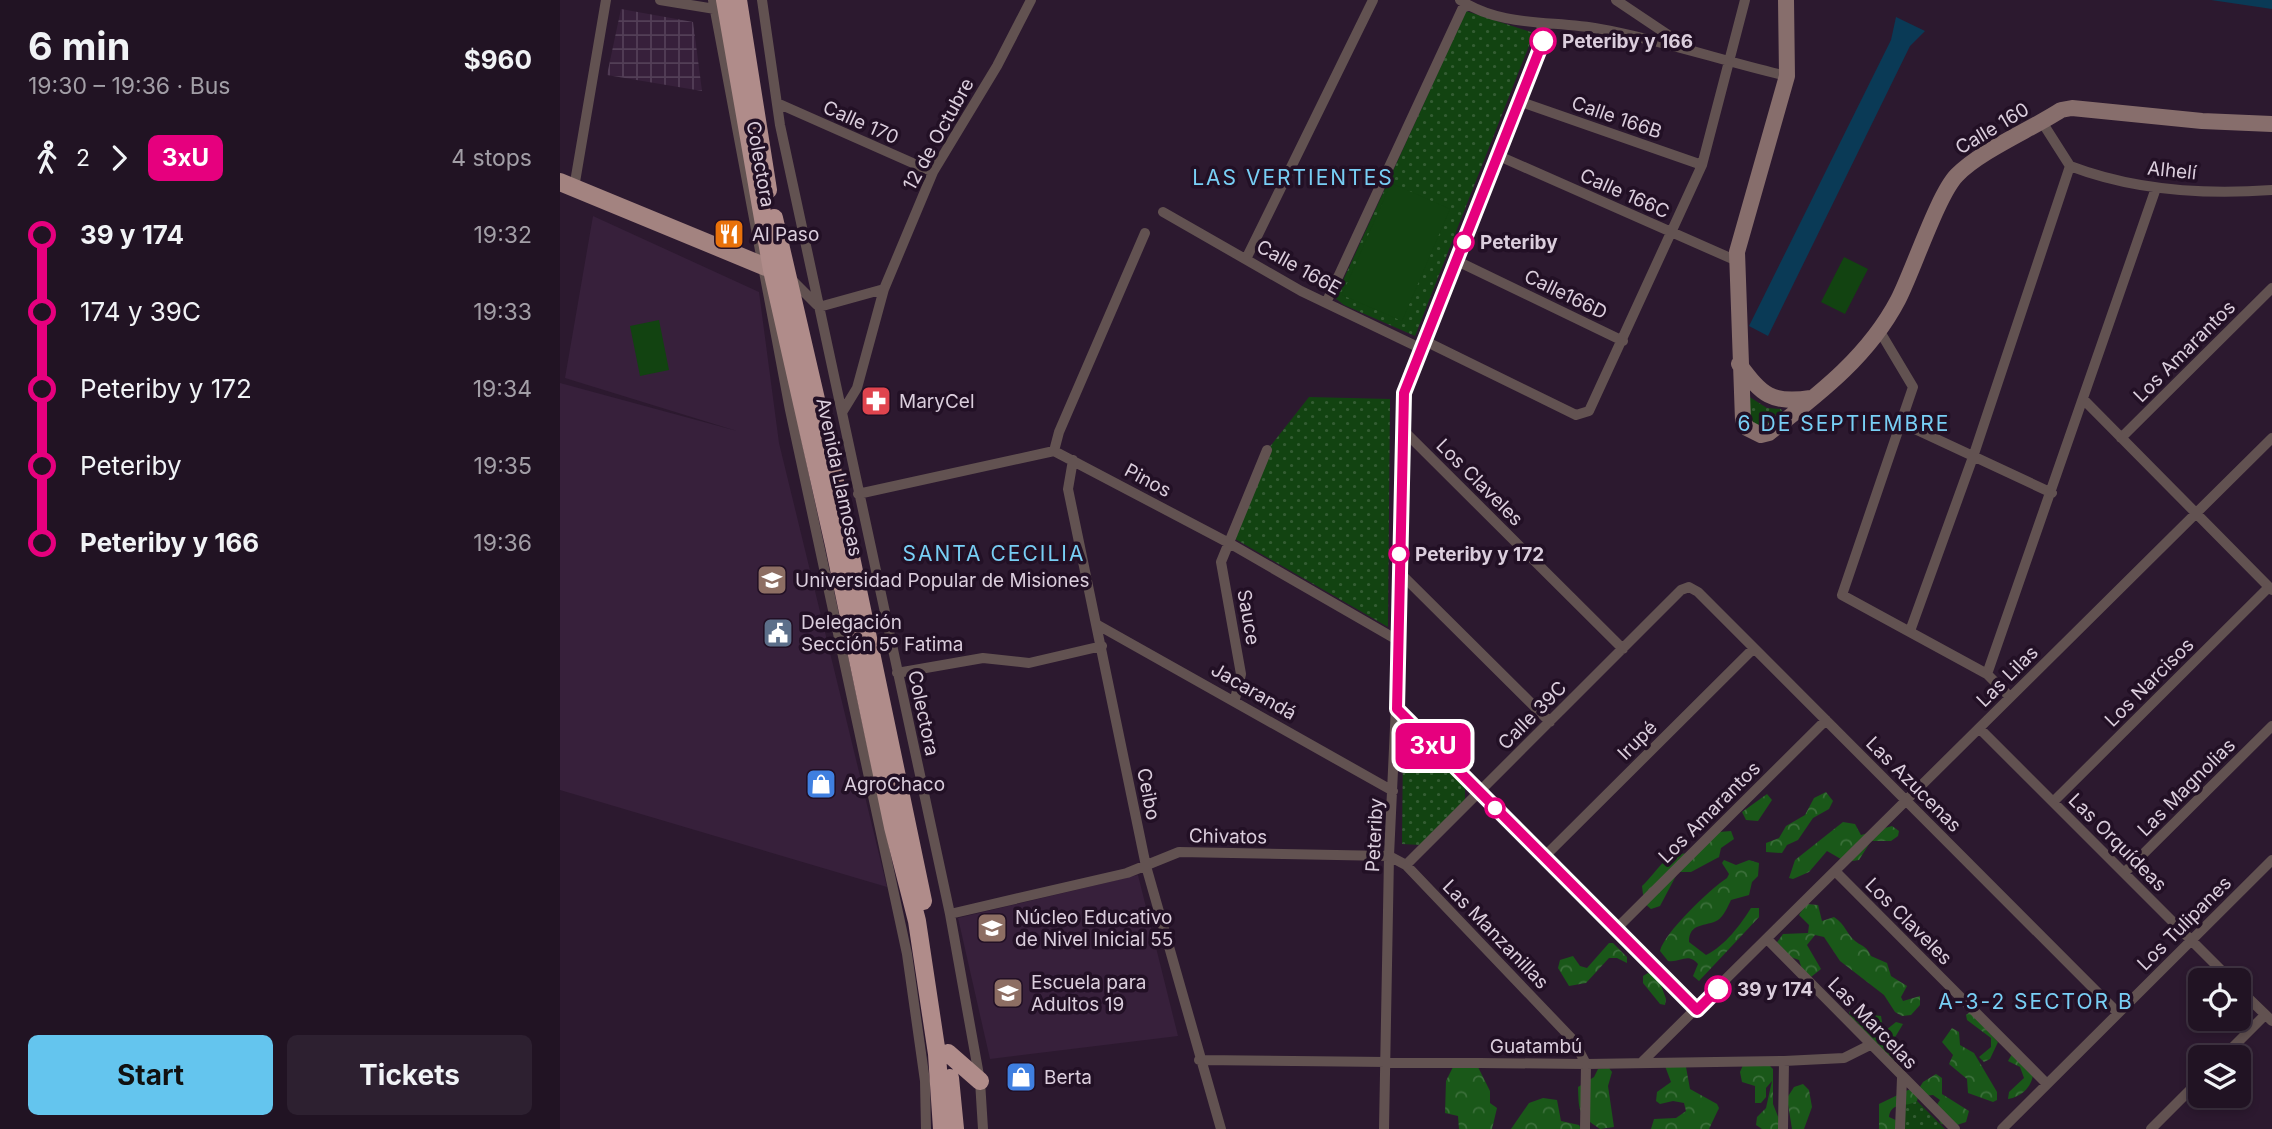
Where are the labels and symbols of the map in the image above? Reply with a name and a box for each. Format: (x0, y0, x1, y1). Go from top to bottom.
marker: Peteriby y 166 (1530, 28, 1556, 54)
place label: Peteriby y 166 (1562, 30, 1693, 53)
street label: 12 de Octubre (898, 74, 979, 195)
street label: Calle 166B (1569, 91, 1665, 144)
street label: Calle 170 (819, 96, 902, 149)
street label: Calle 160 (1951, 98, 2033, 159)
street label: Colectora (742, 119, 779, 209)
street label: Alhelí (2146, 156, 2198, 185)
street label: Calle 166C (1577, 164, 1673, 223)
district label: LAS VERTIENTES (1192, 165, 1394, 190)
restaurant icon: Al Paso (712, 217, 746, 251)
place label: Al Paso (752, 223, 819, 246)
place label: Peteriby (1480, 231, 1558, 254)
marker: Peteriby (1454, 232, 1474, 252)
street label: Calle 166E (1253, 235, 1345, 300)
street label: Calle166D (1521, 265, 1611, 324)
street label: Los Amarantos (2129, 296, 2240, 407)
pharmacy icon: MaryCel (859, 384, 893, 418)
place label: MaryCel (899, 390, 975, 413)
street label: Avenida Llamosas (811, 396, 868, 558)
district label: 6 DE SEPTIEMBRE (1738, 411, 1950, 436)
street label: Los Claveles (1431, 434, 1528, 531)
street label: Pinos (1121, 459, 1175, 502)
district label: SANTA CECILIA (903, 541, 1085, 566)
place label: Peteriby y 172 (1415, 543, 1544, 566)
marker: Peteriby y 172 (1389, 544, 1409, 564)
school or university icon: Universidad Popular de Misiones (755, 563, 789, 597)
place label: Universidad Popular de Misiones (795, 569, 1090, 592)
street label: Sauce (1232, 587, 1265, 647)
place label: Delegación Sección 5º Fatima (801, 611, 964, 656)
public building icon: Delegación Sección 5º Fatima (761, 616, 795, 650)
street label: Los Narcisos (2100, 633, 2199, 732)
street label: Las Lilas (1972, 641, 2043, 712)
street label: Jacarandá (1207, 658, 1300, 725)
street label: Colectora (903, 668, 944, 758)
street label: Calle 39C (1493, 676, 1571, 754)
street label: Irupé (1613, 716, 1662, 765)
line badge: 3xU (1393, 723, 1473, 769)
street label: Las Azucenas (1861, 732, 1966, 837)
street label: Las Magnolias (2133, 734, 2240, 841)
street label: Los Amarantos (1654, 757, 1765, 868)
street label: Ceibo (1132, 766, 1165, 822)
shop icon: AgroChaco (804, 767, 838, 801)
place label: AgroChaco (844, 773, 945, 796)
street label: Las Orquídeas (2064, 789, 2171, 896)
street label: Peteriby (1361, 797, 1388, 873)
unlabelled marker (1485, 798, 1505, 818)
street label: Chivatos (1189, 824, 1267, 849)
street label: Los Tulipanes (2133, 872, 2236, 975)
street label: Los Claveles (1860, 873, 1957, 970)
street label: Las Manzanillas (1438, 875, 1553, 994)
place label: Núcleo Educativo de Nivel Inicial 55 (1015, 906, 1173, 951)
school or university icon: Núcleo Educativo de Nivel Inicial 55 (975, 911, 1009, 945)
place label: Escuela para Adultos 19 (1031, 971, 1147, 1016)
street label: Las Marcelas (1823, 973, 1922, 1074)
school or university icon: Escuela para Adultos 19 (991, 976, 1025, 1010)
marker: 39 y 174 (1705, 976, 1731, 1002)
place label: 39 y 174 (1737, 978, 1813, 1001)
district label: A-3-2 SECTOR B (1938, 989, 2134, 1014)
street label: Guatambú (1490, 1035, 1582, 1058)
shop icon: Berta (1004, 1060, 1038, 1094)
place label: Berta (1044, 1066, 1092, 1089)

